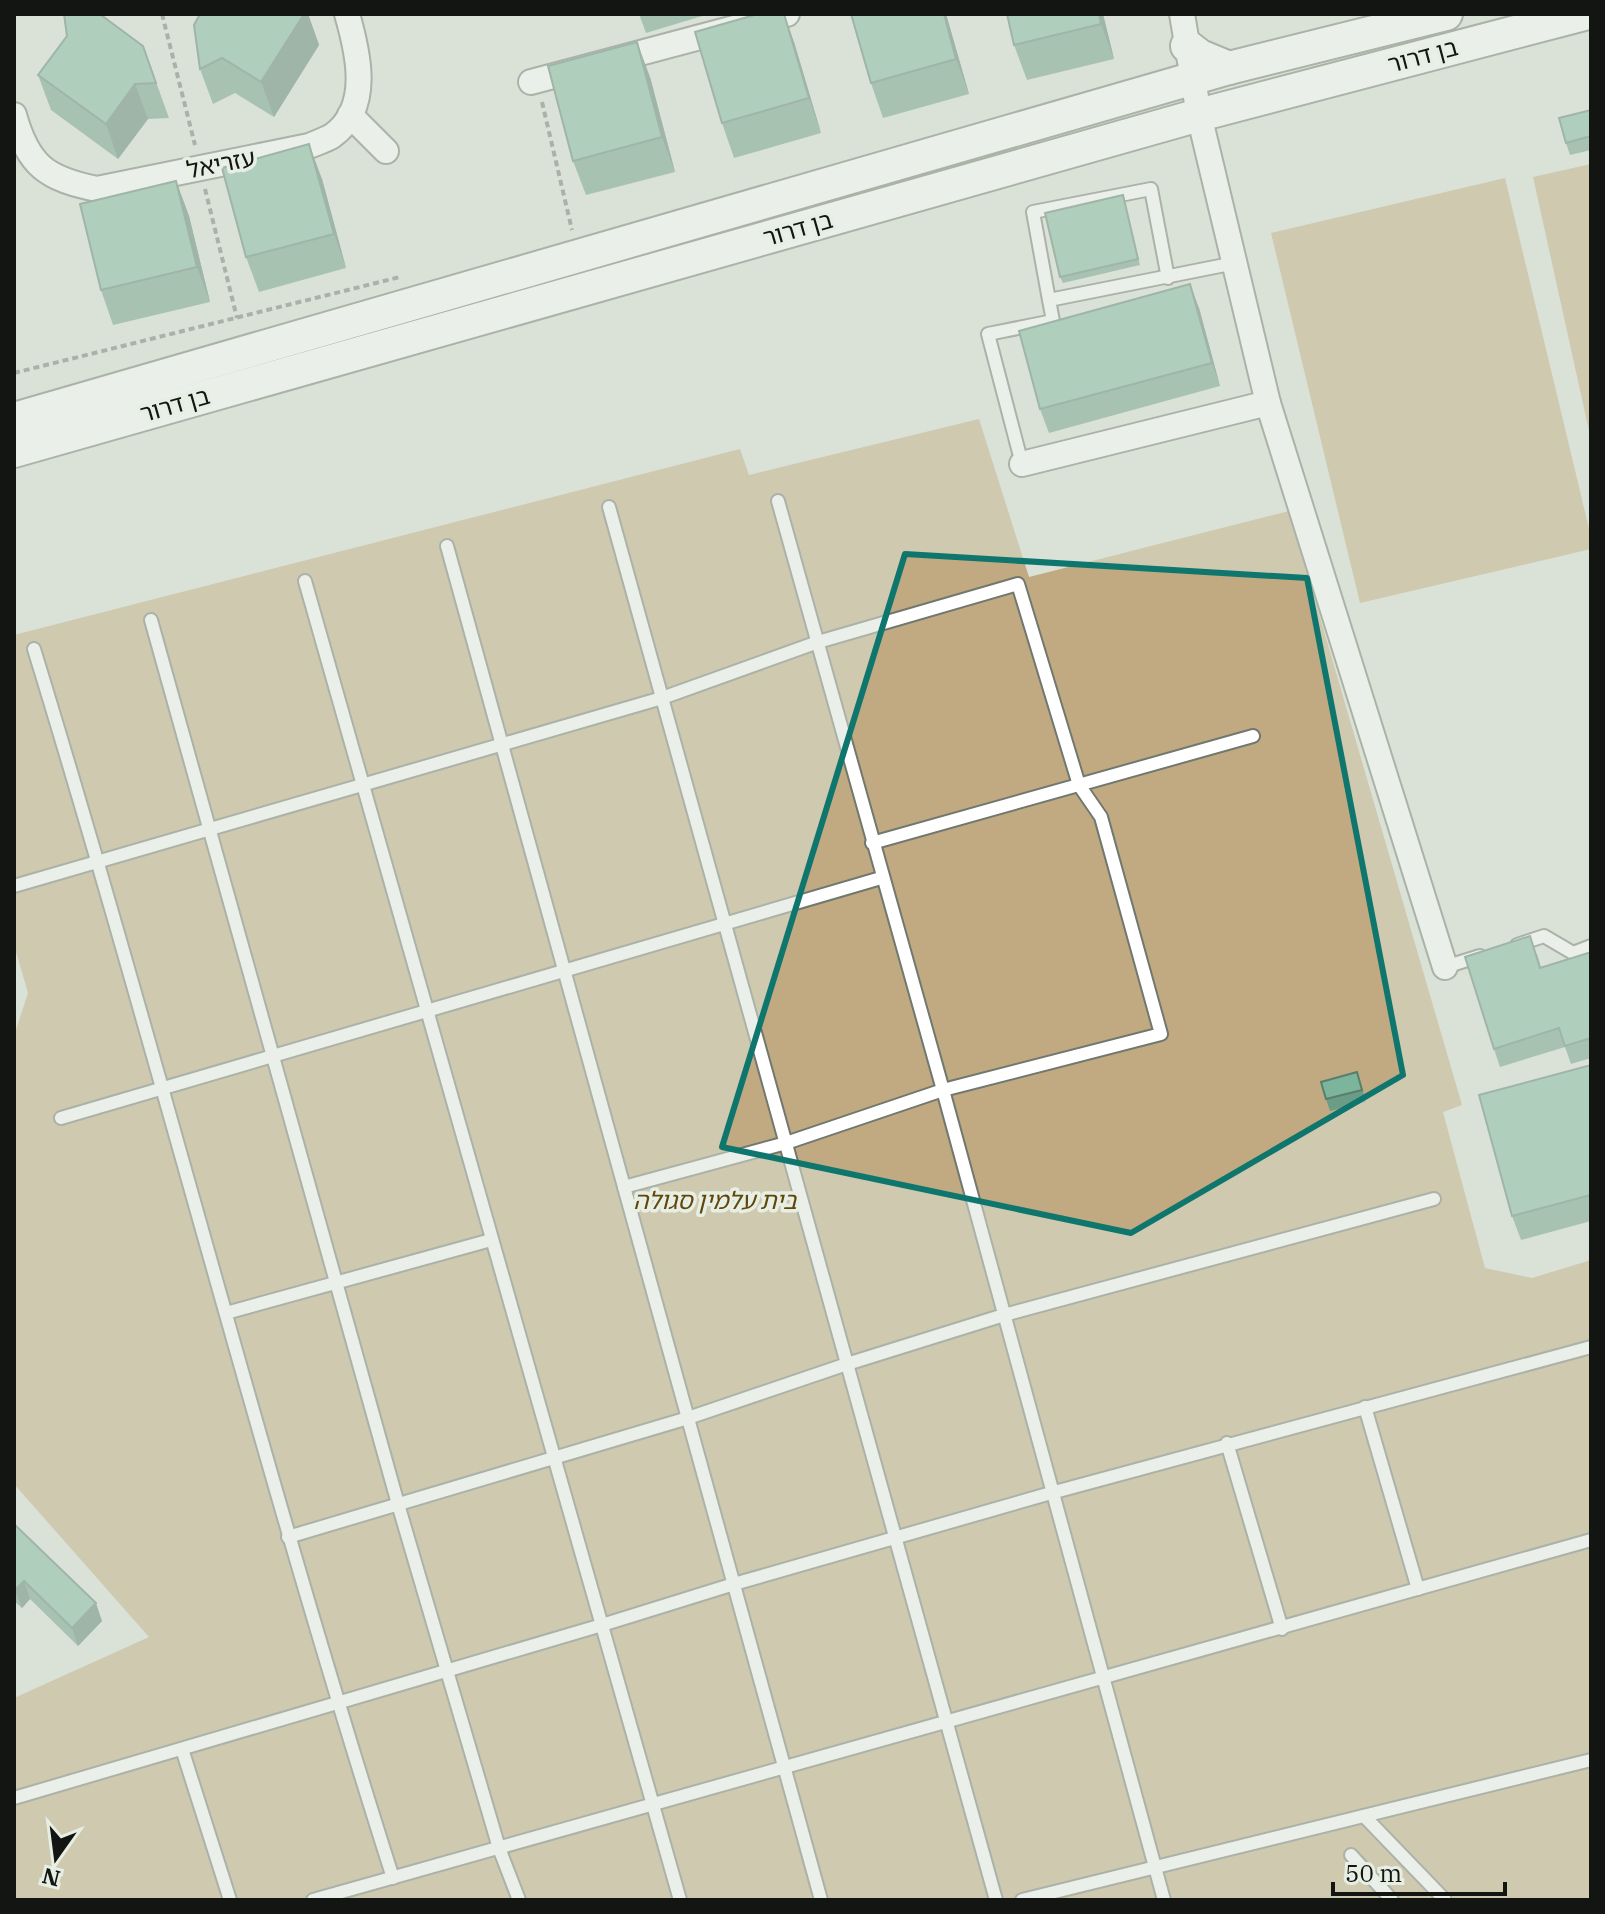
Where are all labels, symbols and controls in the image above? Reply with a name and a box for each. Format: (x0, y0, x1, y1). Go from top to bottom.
street label: בן דרור (1384, 30, 1461, 80)
street label: עזריאל (184, 141, 258, 185)
street label: בן דרור (759, 203, 836, 253)
street label: בן דרור (136, 379, 213, 429)
park label: בית עלמין סגולה (633, 1184, 798, 1216)
north arrow (16, 1818, 96, 1898)
scale bar (1333, 1846, 1505, 1896)
text: 50 m (1345, 1857, 1402, 1889)
text: N (39, 1862, 63, 1894)

